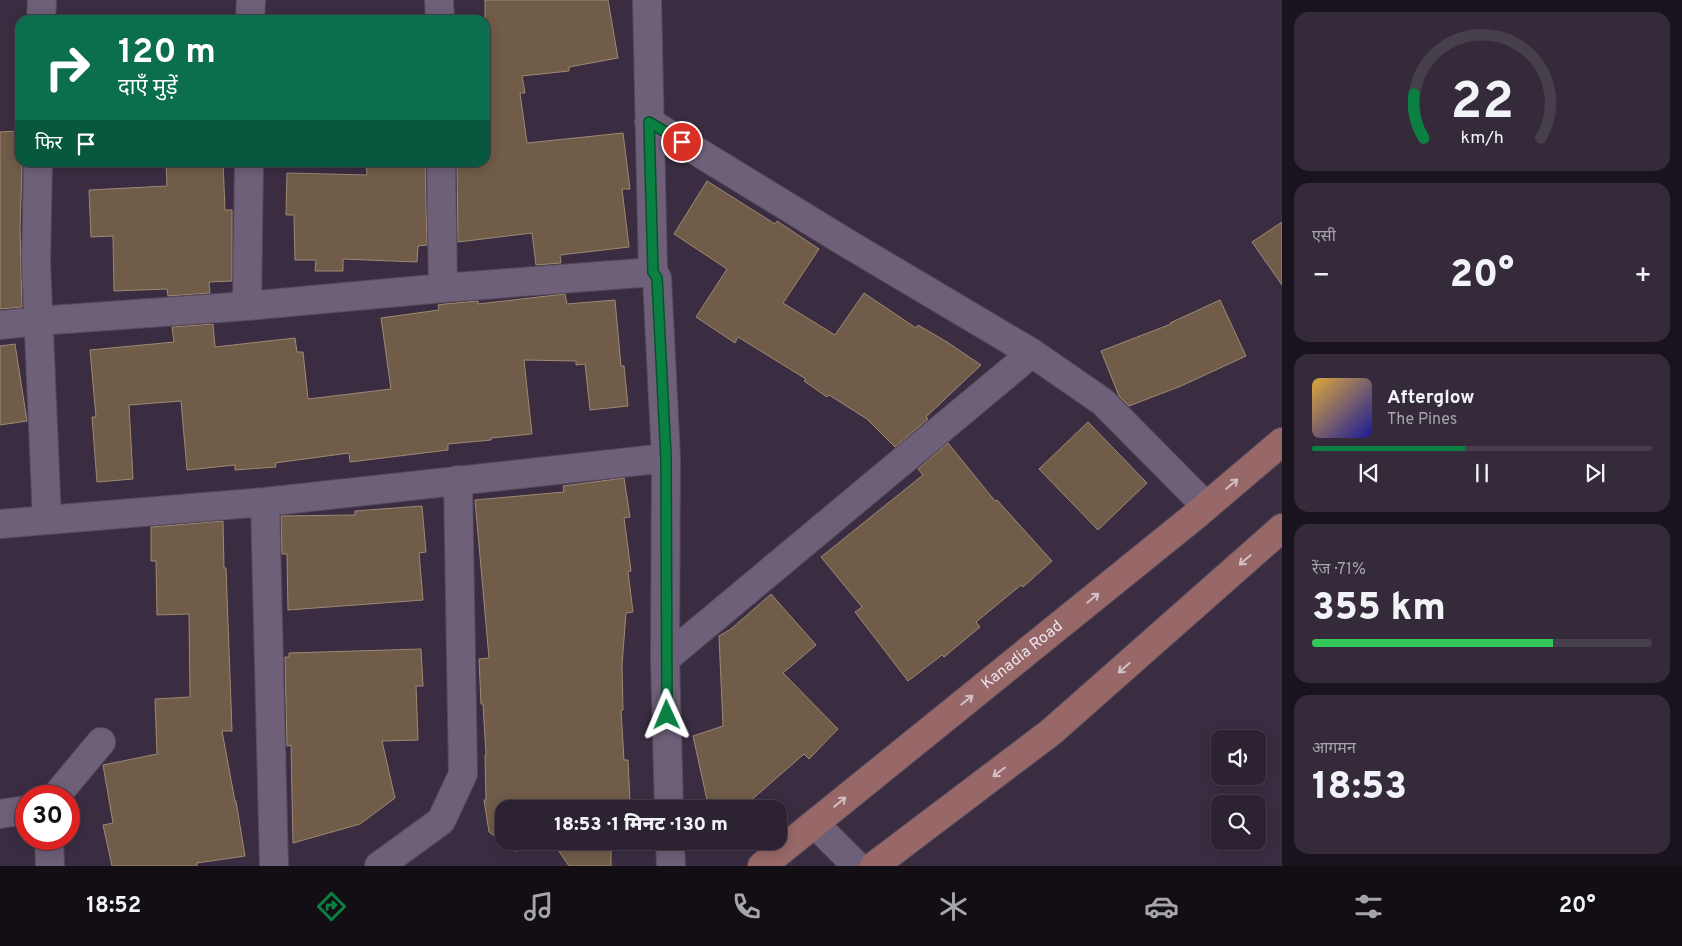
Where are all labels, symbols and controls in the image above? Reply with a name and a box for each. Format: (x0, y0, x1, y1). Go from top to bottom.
text: 120 m (118, 31, 216, 75)
icon: right (35, 35, 100, 100)
text: 22 (1450, 71, 1514, 137)
text: दाएँ मुड़ें (118, 75, 178, 102)
pin (661, 121, 703, 163)
text: km/h (1460, 127, 1504, 150)
icon: arrive (668, 128, 696, 156)
icon: arrive (72, 130, 100, 158)
text: फिर (35, 132, 62, 156)
text: एसी (1312, 227, 1336, 247)
text: 20° (1450, 252, 1514, 301)
text: − (1312, 259, 1330, 295)
text: + (1634, 259, 1652, 295)
text: Afterglow (1387, 386, 1475, 410)
text: The Pines (1387, 410, 1457, 430)
icon: previous (1355, 459, 1383, 487)
icon: pause (1468, 459, 1496, 487)
icon: next (1581, 459, 1609, 487)
one-way arrow (1226, 478, 1239, 490)
one-way arrow (1239, 555, 1252, 566)
text: रेंज · 71% (1312, 560, 1366, 580)
text: 355 km (1312, 585, 1446, 634)
one-way arrow (1086, 593, 1099, 604)
street label: Kanadia Road (978, 616, 1067, 694)
one-way arrow (1117, 662, 1130, 674)
position arrow (640, 688, 692, 740)
one-way arrow (960, 695, 973, 706)
map controls (1211, 730, 1266, 850)
button: sound (1211, 730, 1266, 785)
text: आगमन (1312, 739, 1356, 759)
text: 18:53 (1312, 764, 1407, 813)
one-way arrow (993, 766, 1006, 777)
speed limit sign: 30 (15, 785, 80, 850)
button: search (1211, 795, 1266, 850)
one-way arrow (834, 797, 847, 808)
text: 18:53 · 1 मिनट · 130 m (554, 813, 728, 837)
icon: directions (314, 889, 349, 924)
icon: music (521, 889, 556, 924)
icon: phone (729, 889, 764, 924)
icon: climate (936, 889, 971, 924)
icon: car (1144, 889, 1179, 924)
icon: filters (1351, 889, 1386, 924)
text: 18:52 (86, 893, 141, 920)
text: 20° (1559, 893, 1596, 920)

